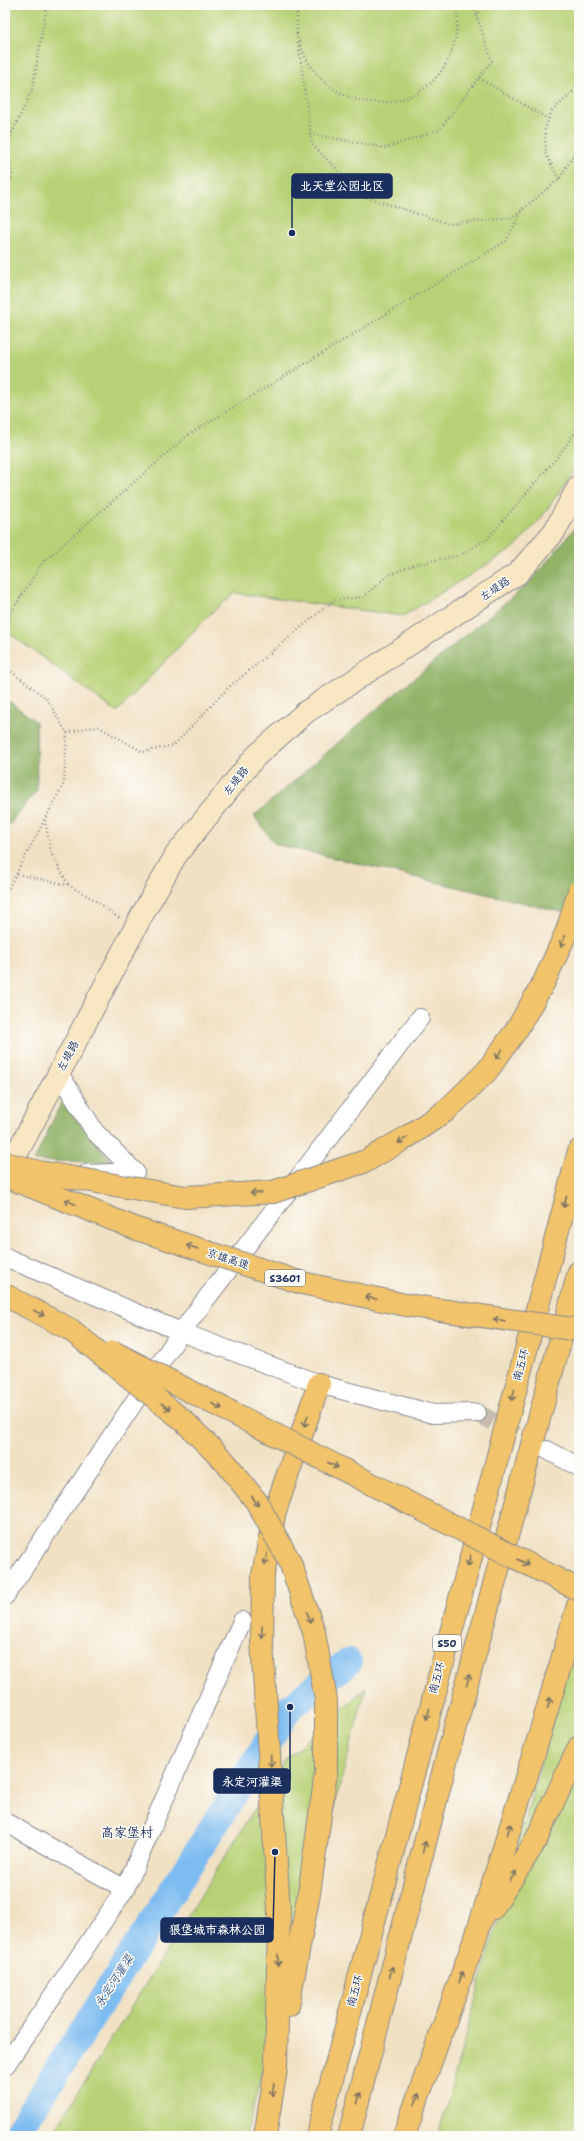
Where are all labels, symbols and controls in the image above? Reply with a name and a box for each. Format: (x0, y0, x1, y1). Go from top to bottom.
callout: 北天堂公园北区 (292, 174, 392, 198)
text: 北天堂公园北区 (300, 178, 384, 194)
street label: 左堤路 (477, 574, 513, 604)
street label: 左堤路 (220, 763, 252, 799)
one-way arrow (558, 934, 566, 946)
street label: 左堤路 (54, 1038, 82, 1074)
one-way arrow (495, 1048, 503, 1059)
one-way arrow (397, 1136, 409, 1144)
one-way arrow (250, 1189, 263, 1196)
one-way arrow (561, 1195, 568, 1208)
one-way arrow (64, 1198, 76, 1206)
one-way arrow (185, 1243, 198, 1250)
street label: 京雄高速 (205, 1245, 251, 1273)
road number: S3601 (265, 1270, 305, 1286)
one-way arrow (364, 1293, 377, 1301)
one-way arrow (33, 1310, 45, 1318)
one-way arrow (493, 1316, 506, 1323)
street label: 南五环 (509, 1347, 533, 1383)
one-way arrow (509, 1388, 517, 1401)
one-way arrow (161, 1402, 172, 1411)
one-way arrow (211, 1402, 223, 1410)
one-way arrow (302, 1414, 309, 1427)
one-way arrow (327, 1462, 339, 1469)
one-way arrow (251, 1495, 259, 1506)
one-way arrow (262, 1552, 270, 1565)
one-way arrow (465, 1554, 472, 1567)
one-way arrow (517, 1559, 529, 1567)
one-way arrow (306, 1612, 314, 1624)
one-way arrow (259, 1625, 266, 1638)
road number: S50 (433, 1635, 461, 1651)
street label: 南五环 (425, 1660, 449, 1696)
one-way arrow (465, 1674, 472, 1687)
one-way arrow (546, 1696, 553, 1709)
one-way arrow (424, 1707, 431, 1720)
one-way arrow (267, 1754, 274, 1767)
callout: 永定河灌渠 (214, 1769, 290, 1793)
text: 永定河灌渠 (222, 1774, 282, 1790)
one-way arrow (506, 1823, 514, 1835)
district label: 高家堡村 (101, 1824, 153, 1841)
one-way arrow (421, 1840, 428, 1853)
one-way arrow (509, 1871, 517, 1882)
callout: 狼垡城市森林公园 (161, 1918, 273, 1942)
text: 狼垡城市森林公园 (169, 1922, 265, 1938)
water label: 永定河灌渠 (91, 1951, 138, 2011)
one-way arrow (275, 1953, 282, 1966)
one-way arrow (388, 1966, 396, 1979)
one-way arrow (458, 1972, 466, 1984)
street label: 南五环 (343, 1973, 367, 2009)
one-way arrow (269, 2083, 277, 2096)
one-way arrow (356, 2092, 363, 2105)
one-way arrow (414, 2093, 421, 2106)

